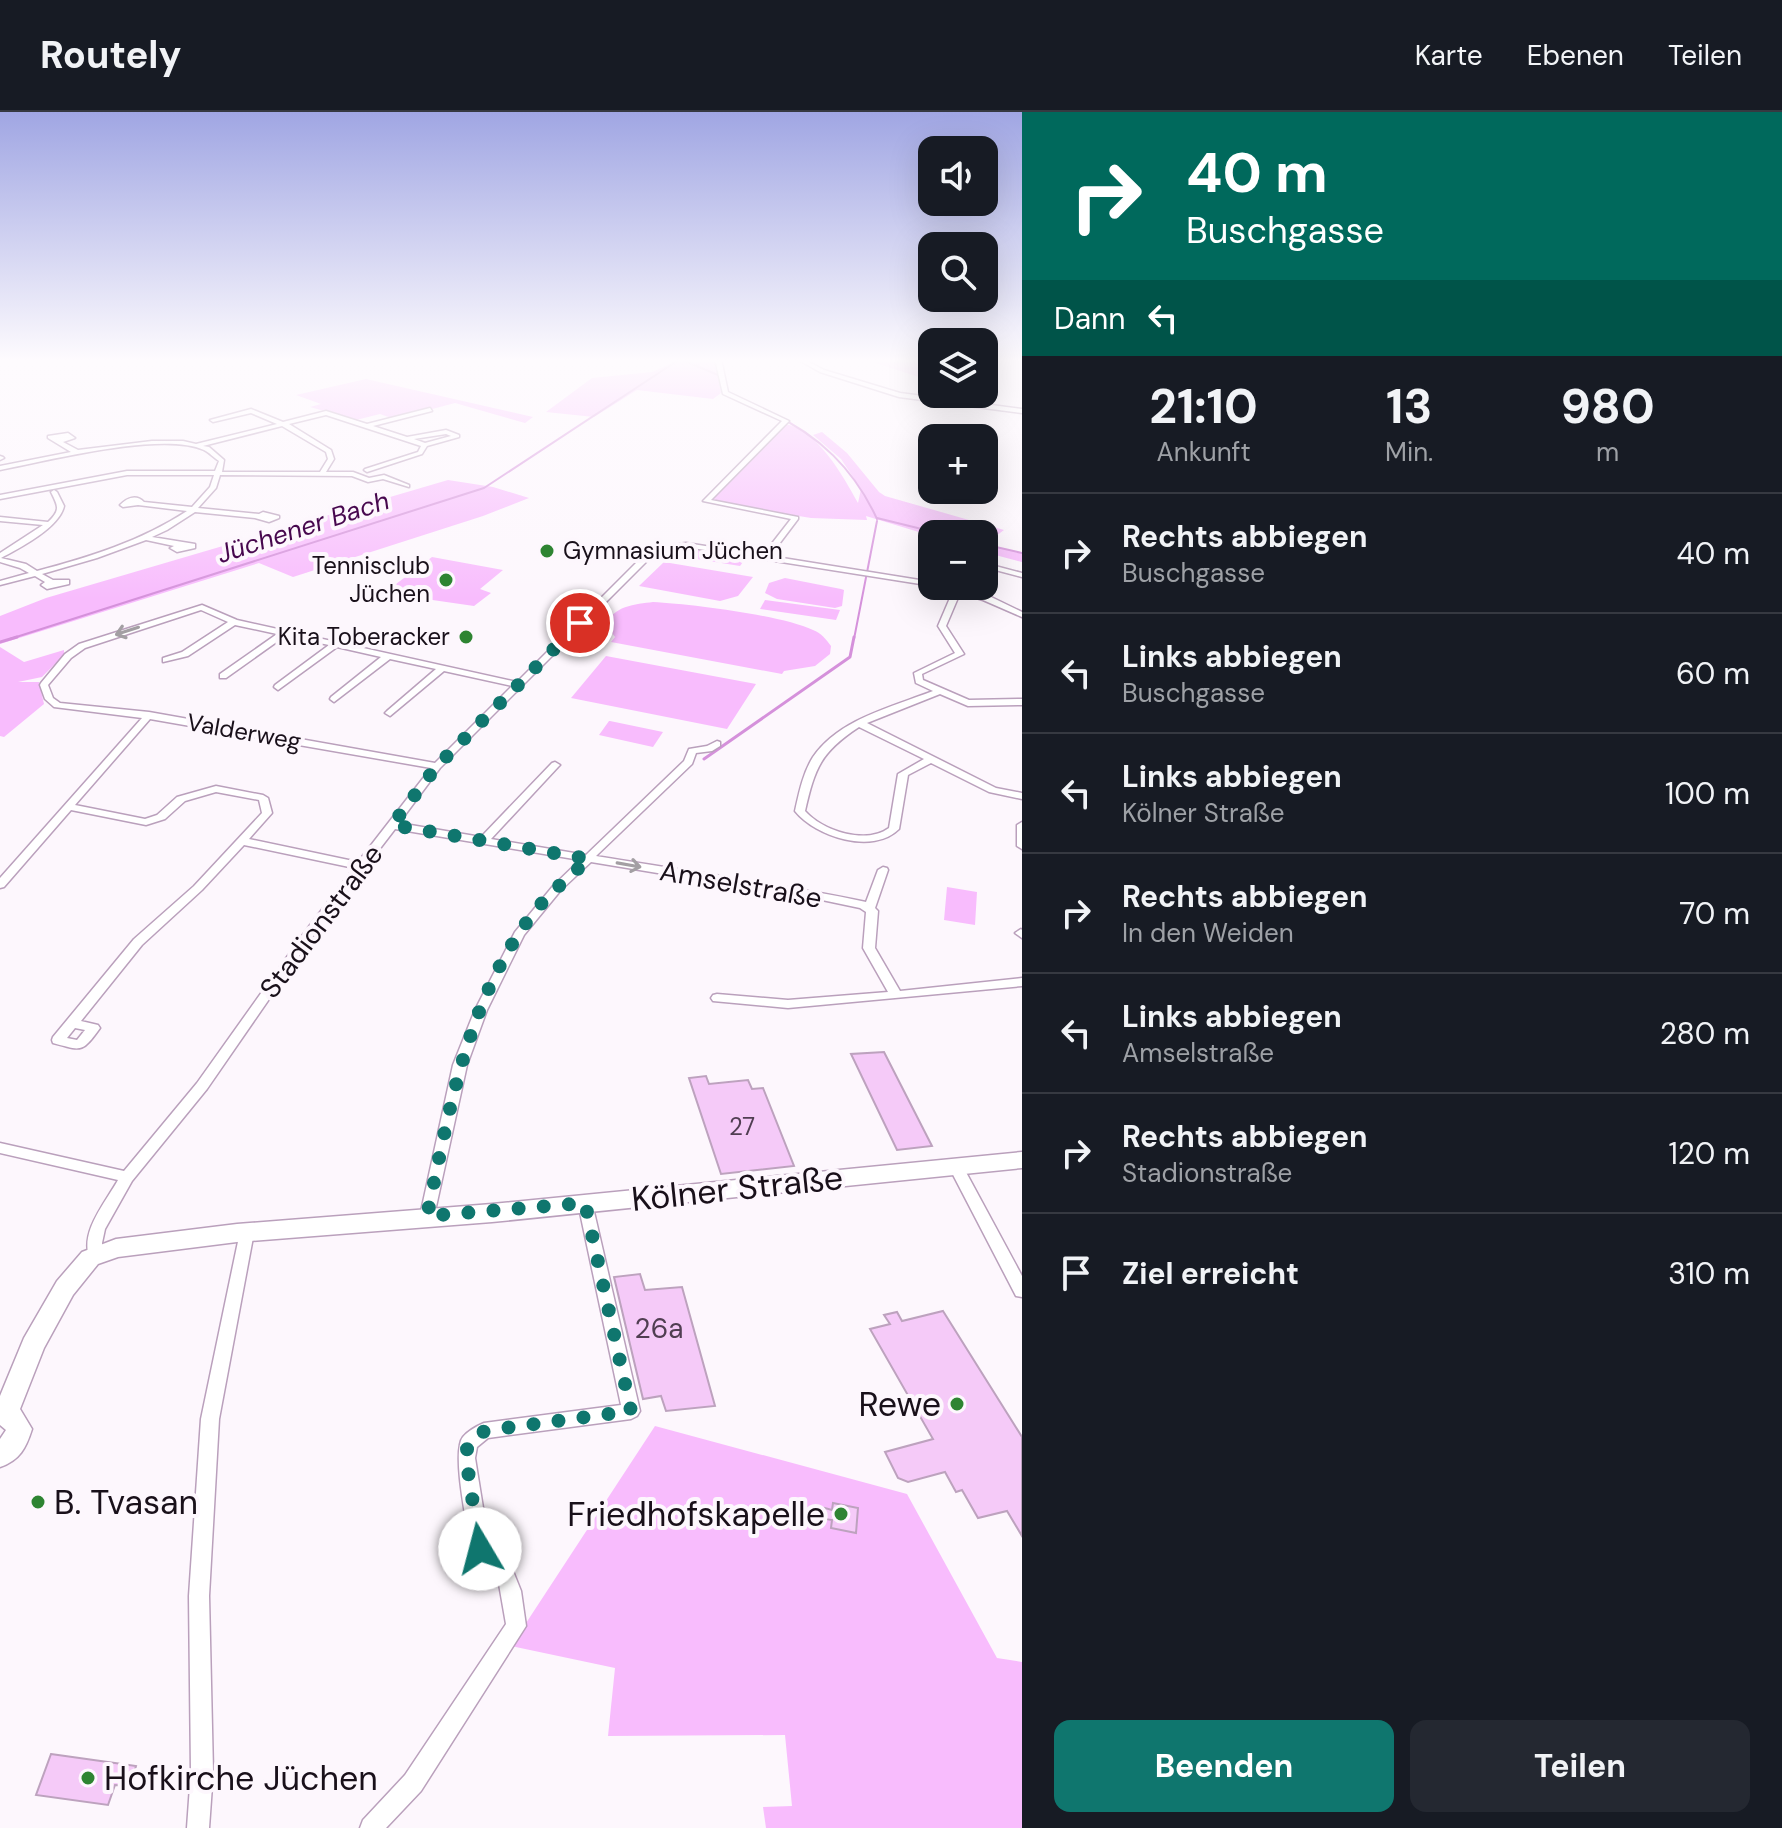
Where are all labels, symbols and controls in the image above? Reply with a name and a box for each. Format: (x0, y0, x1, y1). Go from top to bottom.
text: Routely (40, 30, 181, 80)
text: Karte (1415, 37, 1483, 74)
text: Ebenen (1527, 37, 1624, 74)
text: Teilen (1668, 37, 1742, 74)
map controls (918, 136, 998, 600)
button: sound (918, 136, 998, 216)
text: 40 m (1186, 136, 1328, 209)
icon: right (1054, 144, 1158, 248)
text: Buschgasse (1186, 207, 1384, 254)
button: search (918, 232, 998, 312)
icon: left (1141, 296, 1185, 340)
text: Dann (1054, 299, 1125, 338)
button: layers (918, 328, 998, 408)
text: 21:10 (1149, 375, 1258, 438)
text: 13 (1386, 375, 1432, 438)
text: 980 (1560, 375, 1655, 438)
button: + (918, 424, 998, 504)
text: Ankunft (1156, 435, 1251, 469)
text: Min. (1385, 435, 1433, 469)
text: m (1596, 435, 1619, 469)
water label: Jüchener Bach (213, 483, 393, 571)
text: Rechts abbiegen (1122, 517, 1367, 556)
button: − (918, 520, 998, 600)
icon: right (1054, 531, 1098, 575)
text: 40 m (1677, 534, 1750, 573)
place label: Gymnasium Jüchen (563, 535, 783, 566)
marker: Gymnasium Jüchen (538, 542, 556, 560)
place label: Tennisclub Jüchen (312, 550, 430, 609)
text: Buschgasse (1122, 556, 1265, 590)
marker: Tennisclub Jüchen (437, 571, 455, 589)
pin (546, 589, 614, 657)
icon: arrive (558, 601, 602, 645)
place label: Kita Toberacker (278, 621, 450, 652)
one-way arrow (115, 624, 141, 639)
marker: Kita Toberacker (457, 628, 475, 646)
text: Links abbiegen (1122, 637, 1342, 676)
icon: left (1054, 651, 1098, 695)
text: 60 m (1676, 654, 1750, 693)
text: Buschgasse (1122, 676, 1265, 710)
street label: Valderweg (185, 706, 304, 757)
text: Links abbiegen (1122, 757, 1342, 796)
icon: left (1054, 771, 1098, 815)
text: 100 m (1665, 774, 1750, 813)
text: Kölner Straße (1122, 796, 1284, 830)
street label: Stadionstraße (251, 837, 391, 1006)
street label: Amselstraße (657, 852, 825, 917)
one-way arrow (616, 859, 642, 874)
text: Rechts abbiegen (1122, 877, 1367, 916)
icon: right (1054, 891, 1098, 935)
text: 70 m (1679, 894, 1750, 933)
text: In den Weiden (1122, 916, 1294, 950)
text: Links abbiegen (1122, 997, 1342, 1036)
icon: left (1054, 1011, 1098, 1055)
text: 280 m (1660, 1014, 1750, 1053)
text: Amselstraße (1122, 1036, 1274, 1070)
house number: 27 (729, 1111, 755, 1142)
text: Rechts abbiegen (1122, 1117, 1367, 1156)
icon: right (1054, 1131, 1098, 1175)
text: 120 m (1668, 1134, 1750, 1173)
street label: Kölner Straße (629, 1155, 845, 1222)
text: Stadionstraße (1122, 1156, 1292, 1190)
icon: arrive (1054, 1251, 1098, 1295)
text: Ziel erreicht (1122, 1254, 1299, 1293)
text: 310 m (1668, 1254, 1750, 1293)
house number: 26a (635, 1310, 683, 1347)
place label: Rewe (859, 1382, 941, 1427)
marker: Rewe (948, 1395, 966, 1413)
place label: B. Tvasan (54, 1480, 198, 1525)
place label: Friedhofskapelle (567, 1492, 825, 1537)
marker: B. Tvasan (29, 1493, 47, 1511)
marker: Friedhofskapelle (832, 1505, 850, 1523)
position arrow (438, 1507, 522, 1591)
button: Beenden (1054, 1720, 1394, 1812)
button: Teilen (1410, 1720, 1750, 1812)
place label: Hofkirche Jüchen (104, 1756, 378, 1801)
marker: Hofkirche Jüchen (79, 1769, 97, 1787)

